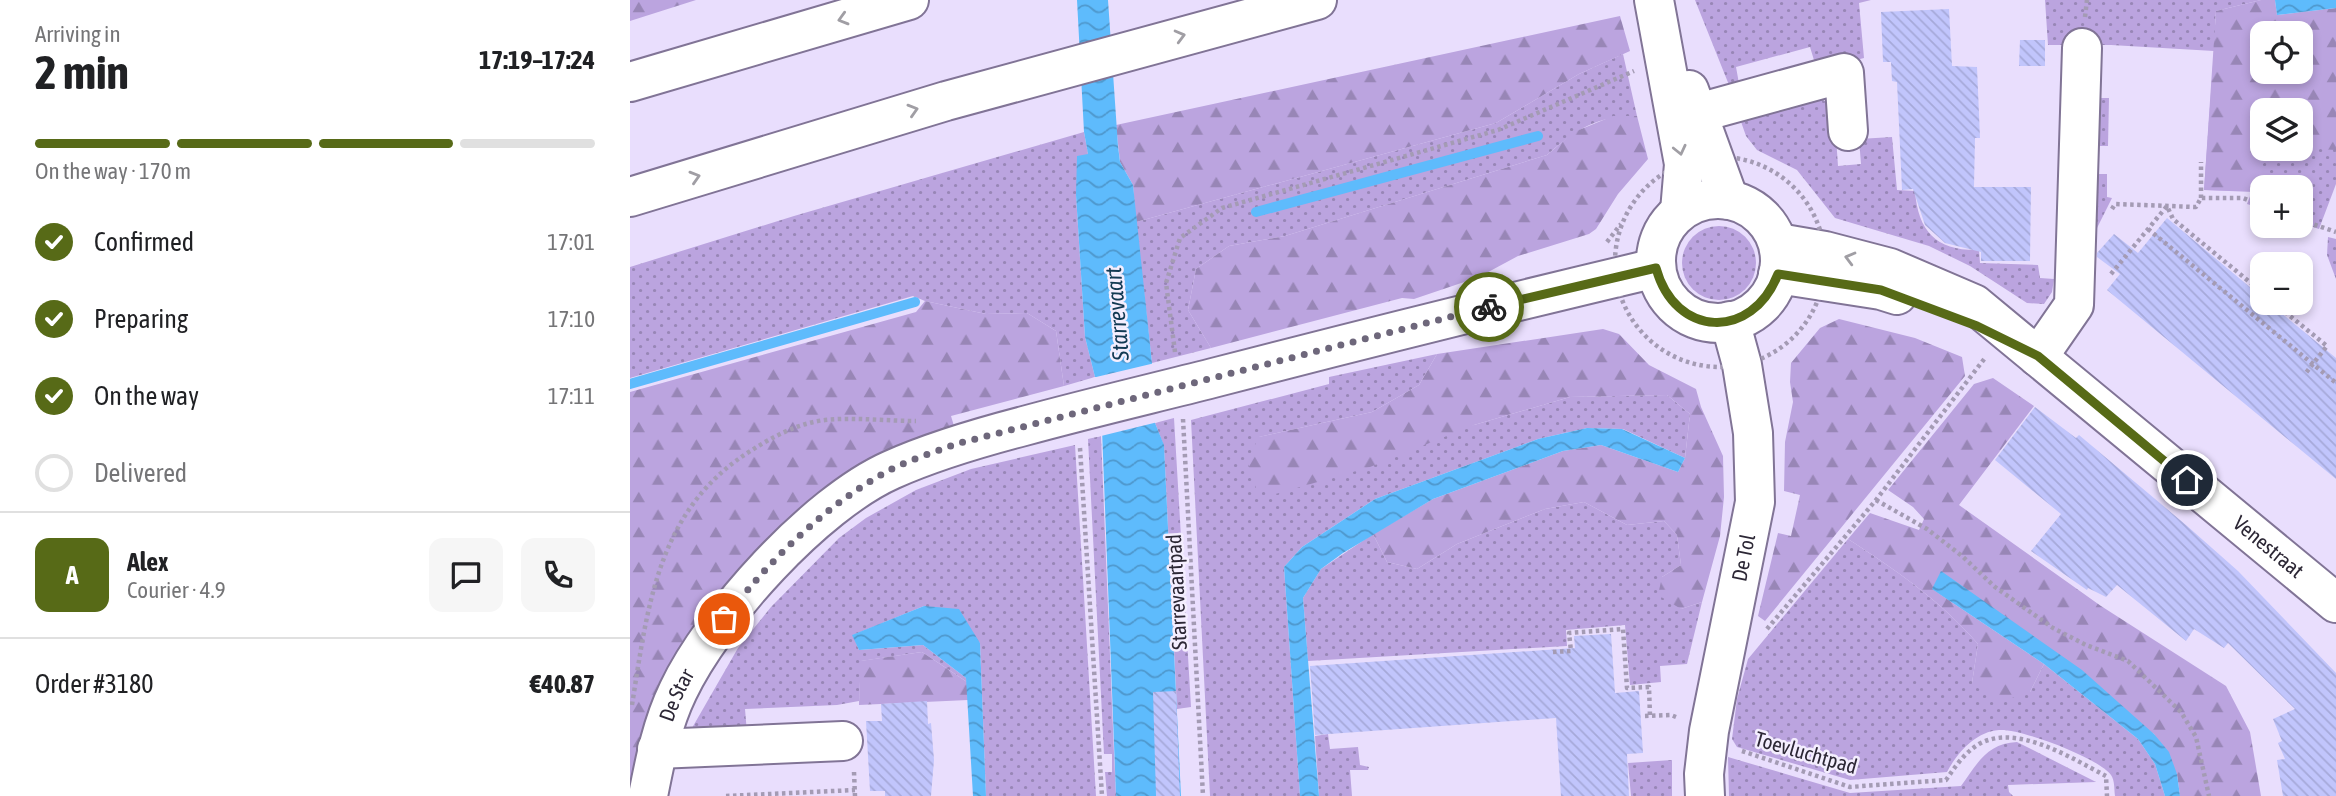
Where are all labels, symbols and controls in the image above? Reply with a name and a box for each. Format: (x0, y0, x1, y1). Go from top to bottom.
one-way arrow (838, 10, 850, 25)
text: Arriving in (35, 21, 121, 47)
map controls (2250, 21, 2313, 315)
button: locate (2250, 21, 2313, 84)
one-way arrow (1174, 30, 1186, 45)
text: 17:19–17:24 (479, 45, 595, 75)
text: 2 min (35, 46, 129, 99)
button: layers (2250, 98, 2313, 161)
one-way arrow (907, 104, 919, 119)
one-way arrow (1672, 144, 1687, 156)
text: On the way · 170 m (35, 158, 191, 184)
one-way arrow (689, 170, 701, 185)
button: + (2250, 175, 2313, 238)
icon: check (35, 223, 73, 261)
text: Confirmed (94, 227, 194, 257)
text: 17:01 (547, 229, 595, 255)
one-way arrow (1845, 252, 1857, 266)
button: − (2250, 252, 2313, 315)
water label: Starrevaart (1100, 266, 1134, 363)
courier (1454, 272, 1524, 342)
icon: bike (1470, 288, 1508, 326)
icon: check (35, 300, 73, 338)
text: Preparing (94, 304, 188, 334)
text: 17:10 (548, 306, 595, 332)
icon: check (35, 377, 73, 415)
text: On the way (94, 381, 199, 411)
text: 17:11 (548, 383, 595, 409)
pin (2157, 450, 2217, 510)
text: Delivered (94, 458, 187, 488)
icon: home (2168, 461, 2206, 499)
street label: Venestraat (2229, 510, 2309, 582)
street label: De Tol (1726, 531, 1759, 583)
street label: Starrevaartpad (1161, 533, 1191, 651)
button: chat (429, 538, 503, 612)
button: phone (521, 538, 595, 612)
text: Alex (127, 547, 168, 577)
text: A (66, 560, 78, 590)
text: Courier · 4.9 (127, 577, 226, 603)
pin (694, 589, 754, 649)
icon: bag (705, 600, 743, 638)
street label: De Star (654, 664, 699, 724)
text: Order #3180 (35, 669, 154, 699)
text: €40.87 (530, 669, 595, 699)
street label: Toevluchtpad (1752, 726, 1860, 778)

